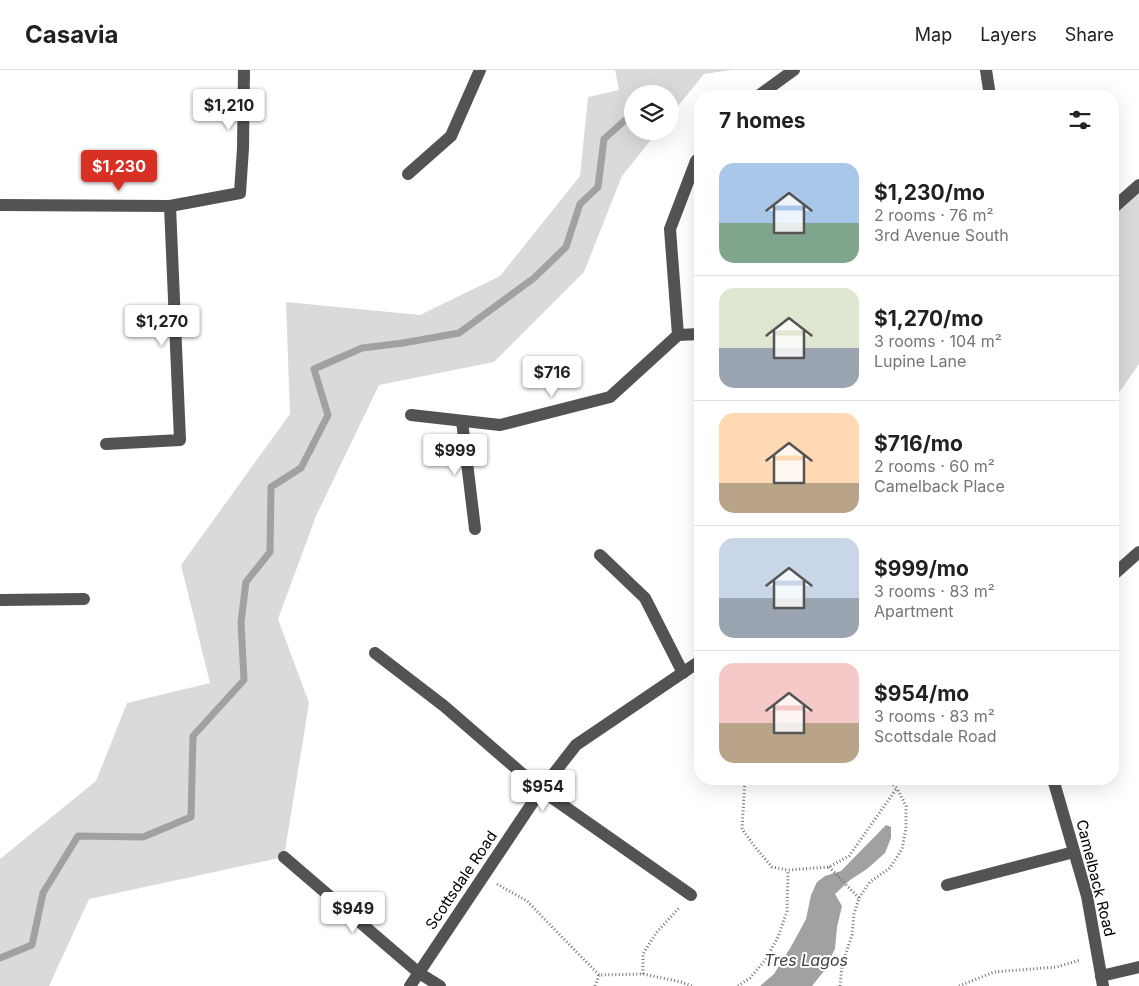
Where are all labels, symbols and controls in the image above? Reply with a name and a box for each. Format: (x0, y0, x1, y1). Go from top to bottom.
text: Casavia (25, 20, 118, 49)
text: Map (915, 24, 952, 45)
text: Layers (980, 24, 1037, 45)
text: Share (1065, 24, 1114, 45)
map controls (624, 85, 679, 140)
button: layers (624, 85, 679, 140)
pin: $1,210 (188, 88, 270, 131)
text: $1,210 (204, 95, 254, 115)
icon: filters (1066, 106, 1094, 134)
text: 7 homes (719, 108, 806, 133)
pin: $1,230 (78, 150, 160, 192)
text: $1,230 (92, 156, 146, 176)
text: $1,230/mo (874, 180, 985, 205)
icon: home (759, 183, 819, 243)
text: 2 rooms · 76 m² (874, 205, 994, 225)
text: 3rd Avenue South (874, 225, 1009, 245)
pin: $1,270 (121, 304, 203, 347)
text: $1,270/mo (874, 306, 983, 331)
icon: home (759, 308, 819, 368)
text: $1,270 (136, 311, 188, 331)
text: 3 rooms · 104 m² (874, 331, 1002, 351)
text: Lupine Lane (874, 351, 966, 371)
pin: $716 (522, 356, 582, 398)
text: $716 (533, 362, 571, 382)
text: $716/mo (874, 431, 963, 456)
icon: home (759, 433, 819, 493)
pin: $999 (425, 434, 485, 476)
text: $999 (434, 440, 476, 460)
text: 2 rooms · 60 m² (874, 456, 995, 476)
text: Camelback Place (874, 476, 1005, 496)
text: $999/mo (874, 556, 969, 581)
icon: home (759, 558, 819, 618)
text: 3 rooms · 83 m² (874, 581, 995, 601)
text: Apartment (874, 601, 954, 621)
text: $954/mo (874, 681, 969, 706)
icon: home (759, 683, 819, 743)
text: 3 rooms · 83 m² (874, 706, 995, 726)
text: Scottsdale Road (874, 726, 996, 746)
pin: $954 (513, 770, 573, 812)
text: $954 (522, 776, 564, 796)
street label: Camelback Road (1072, 818, 1120, 938)
street label: Scottsdale Road (421, 827, 501, 933)
pin: $949 (323, 892, 383, 934)
text: $949 (332, 898, 374, 918)
water label: Tres Lagos (764, 950, 848, 970)

